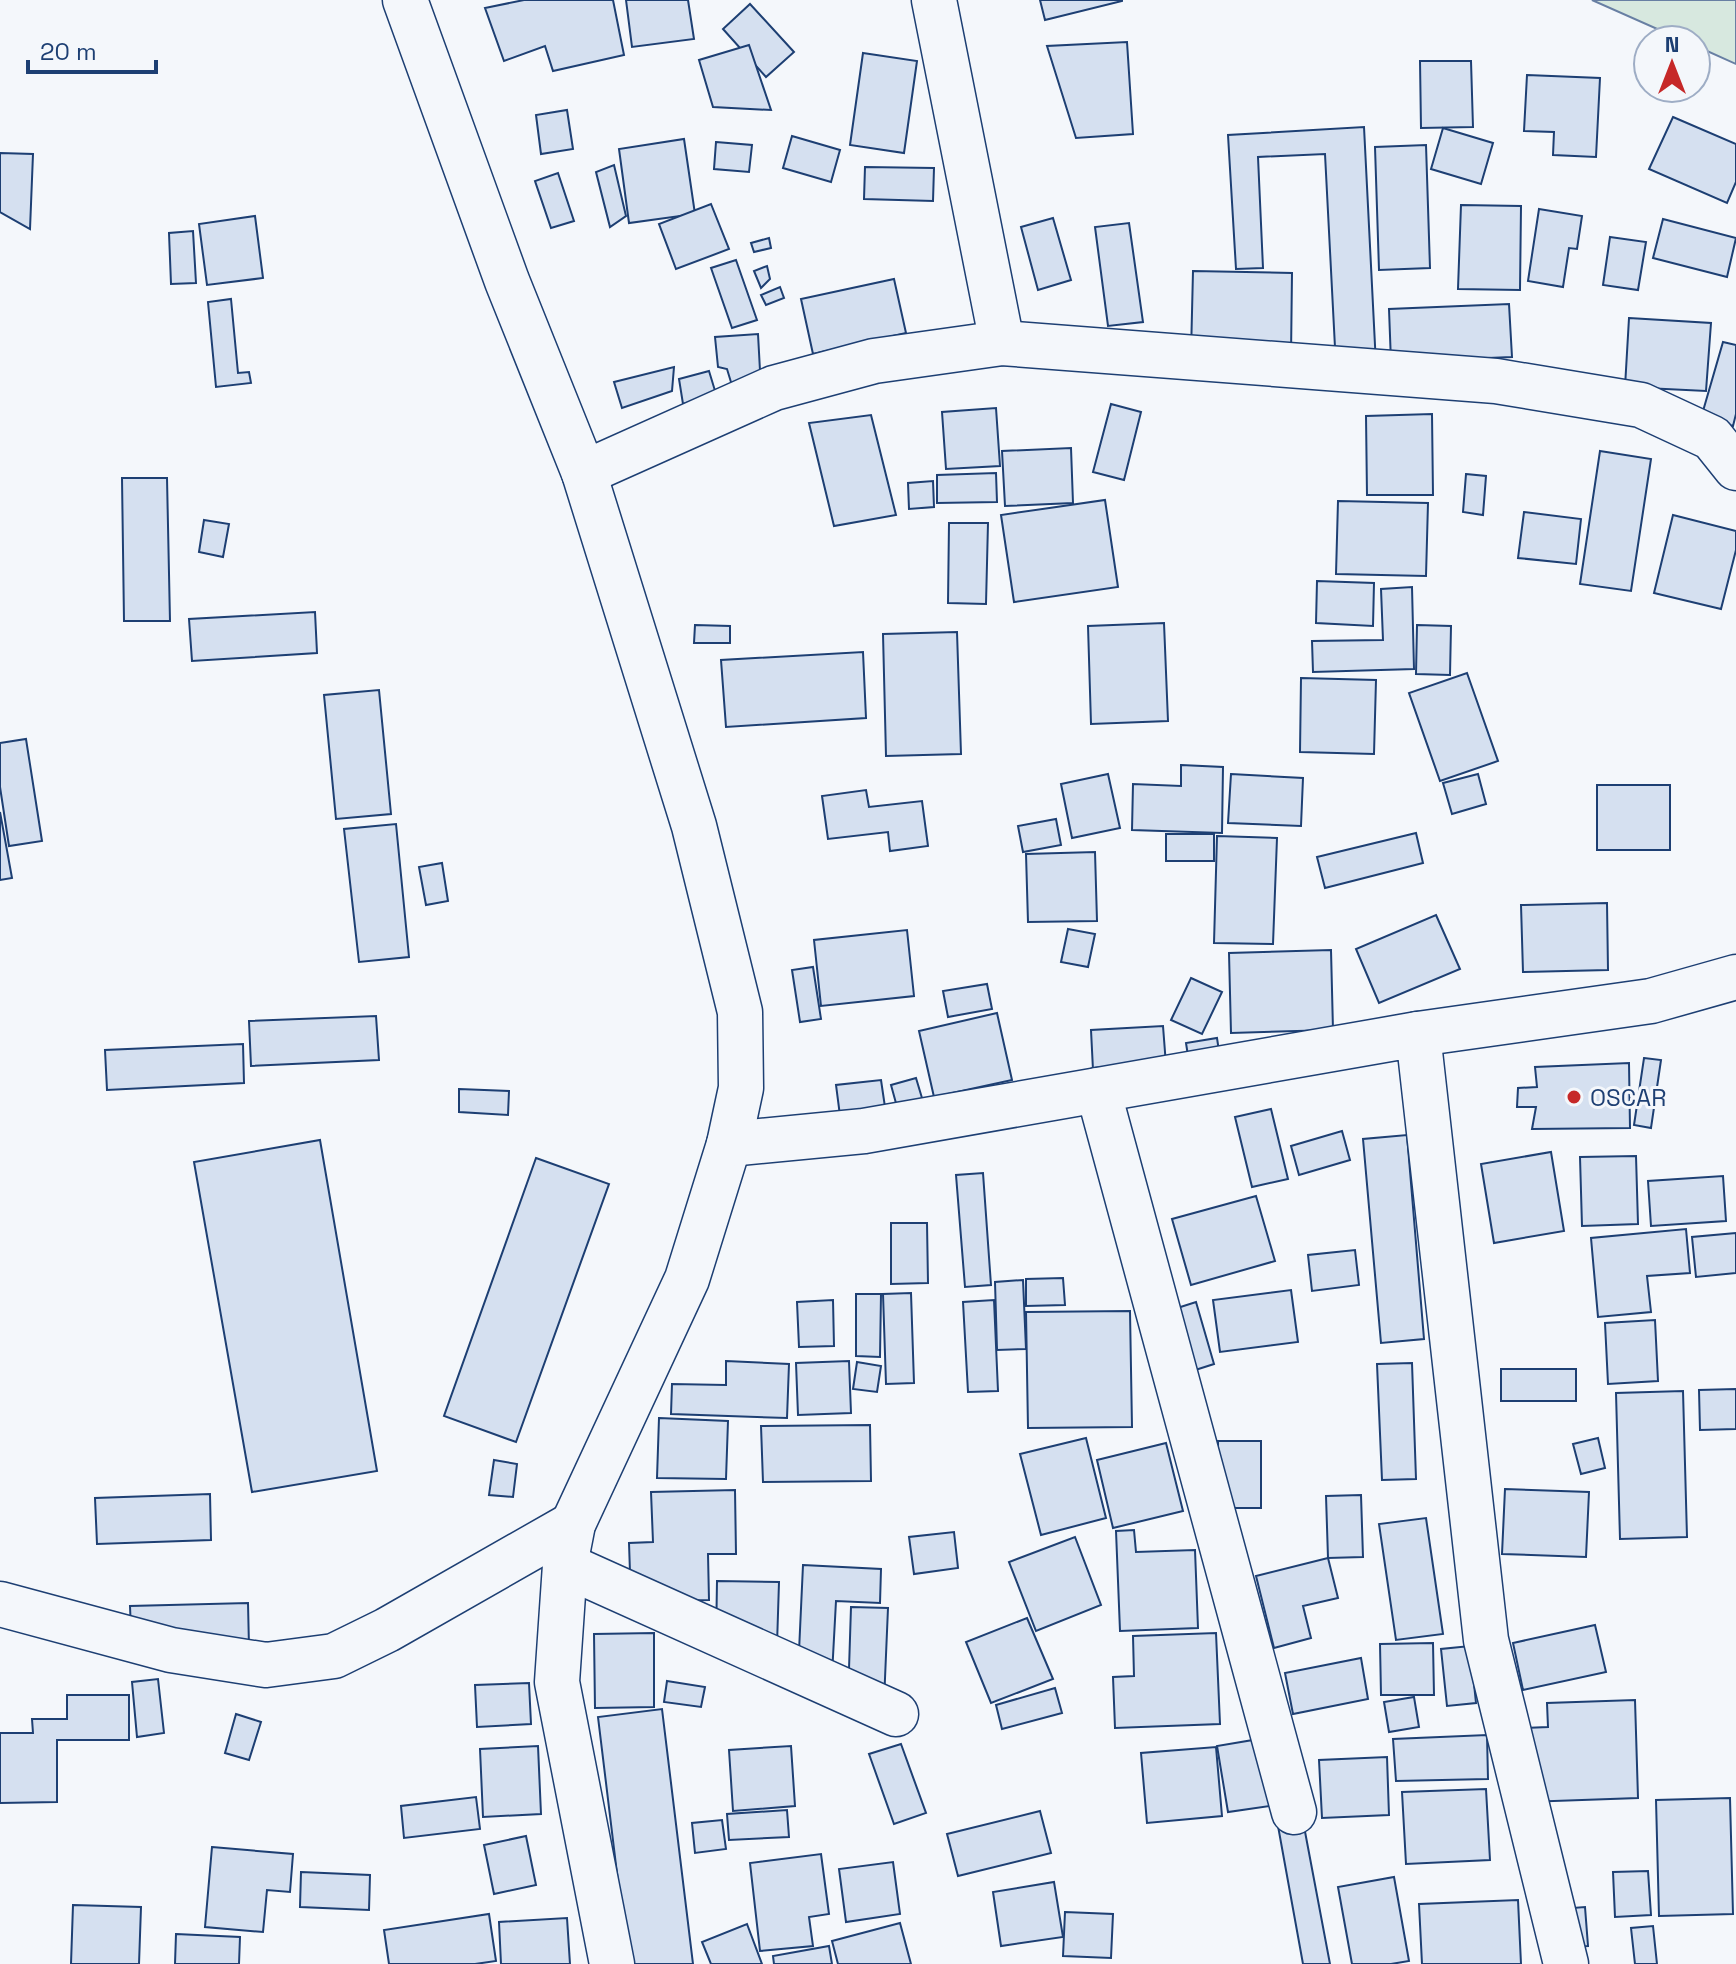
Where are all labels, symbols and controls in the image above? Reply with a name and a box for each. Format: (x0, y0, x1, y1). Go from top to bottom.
scale bar (28, 24, 156, 74)
north arrow (1632, 24, 1712, 104)
text: N (1665, 30, 1679, 58)
text: 20 m (40, 36, 97, 67)
place label: OSCAR (1590, 1082, 1666, 1113)
marker: OSCAR (1565, 1088, 1583, 1106)

